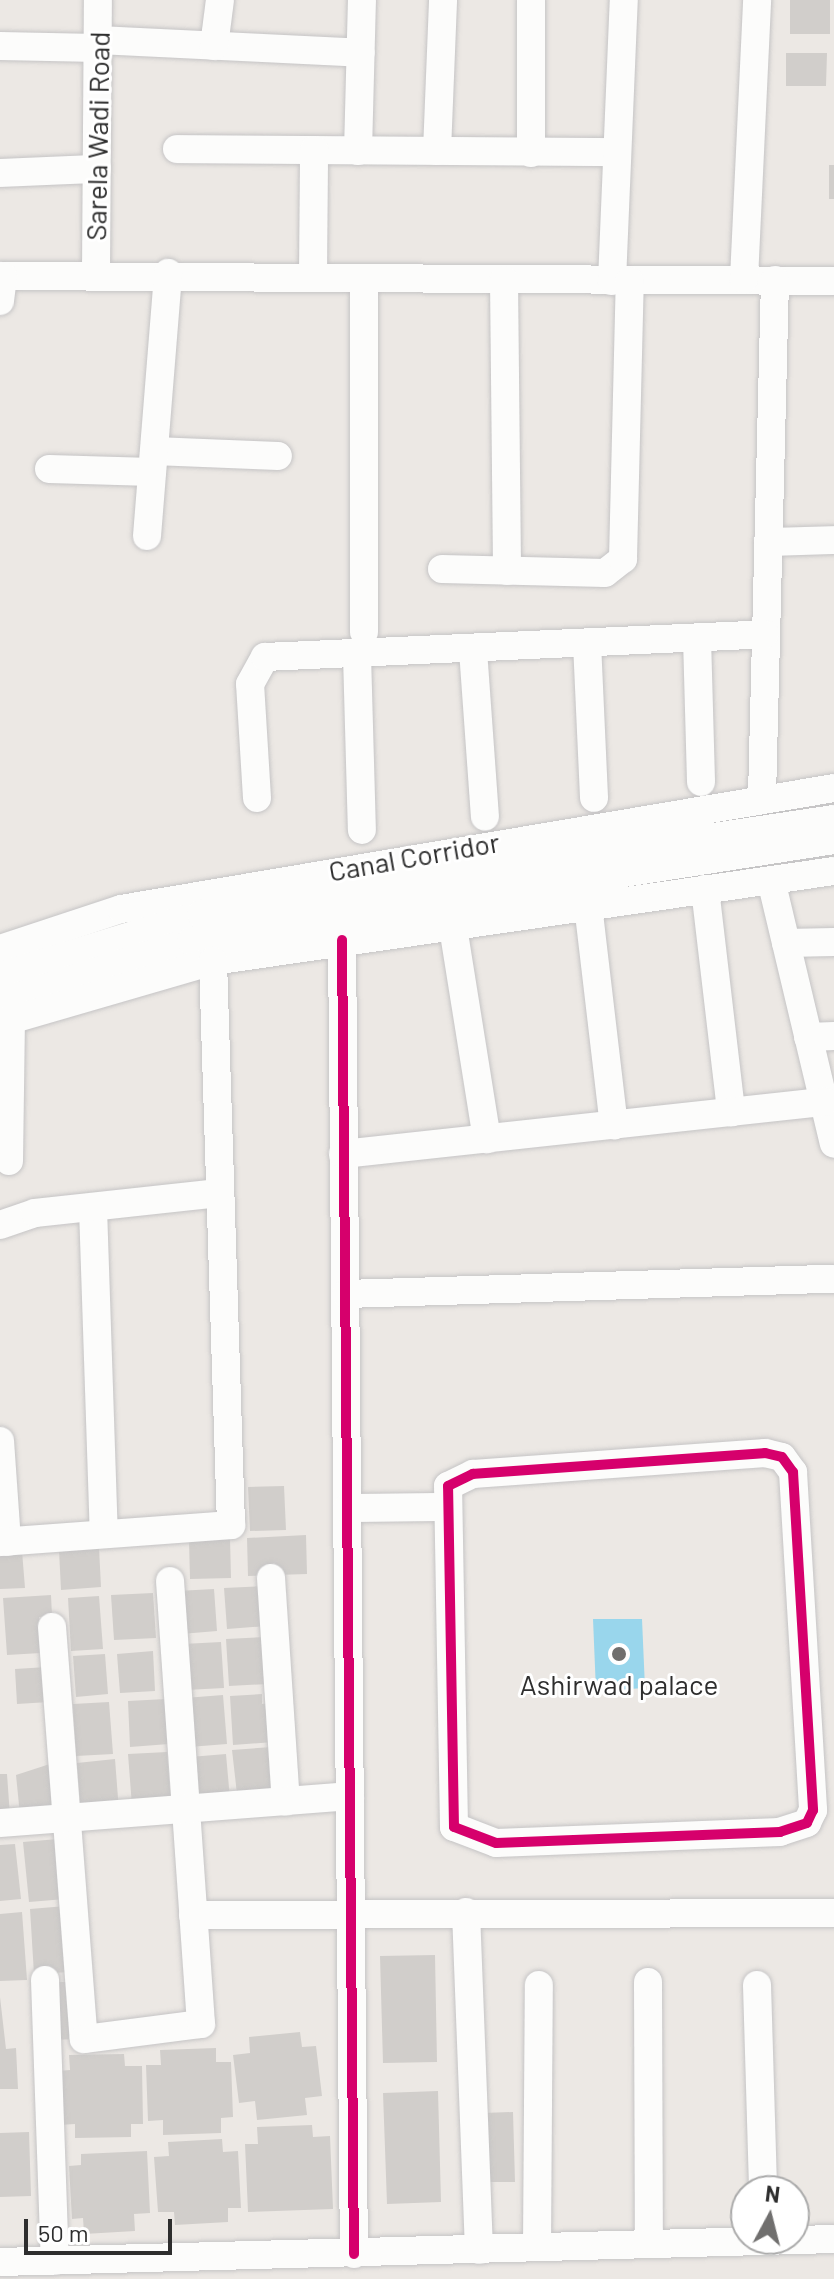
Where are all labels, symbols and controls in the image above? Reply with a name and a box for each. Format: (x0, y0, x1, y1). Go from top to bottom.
street label: Sarela Wadi Road (78, 31, 116, 241)
street label: Canal Corridor (326, 824, 502, 888)
marker: Ashirwad palace (610, 1645, 628, 1663)
place label: Ashirwad palace (520, 1667, 718, 1701)
north arrow (730, 2175, 810, 2255)
text: N (764, 2179, 782, 2207)
scale bar (28, 2203, 176, 2253)
text: 50 m (38, 2218, 89, 2247)

